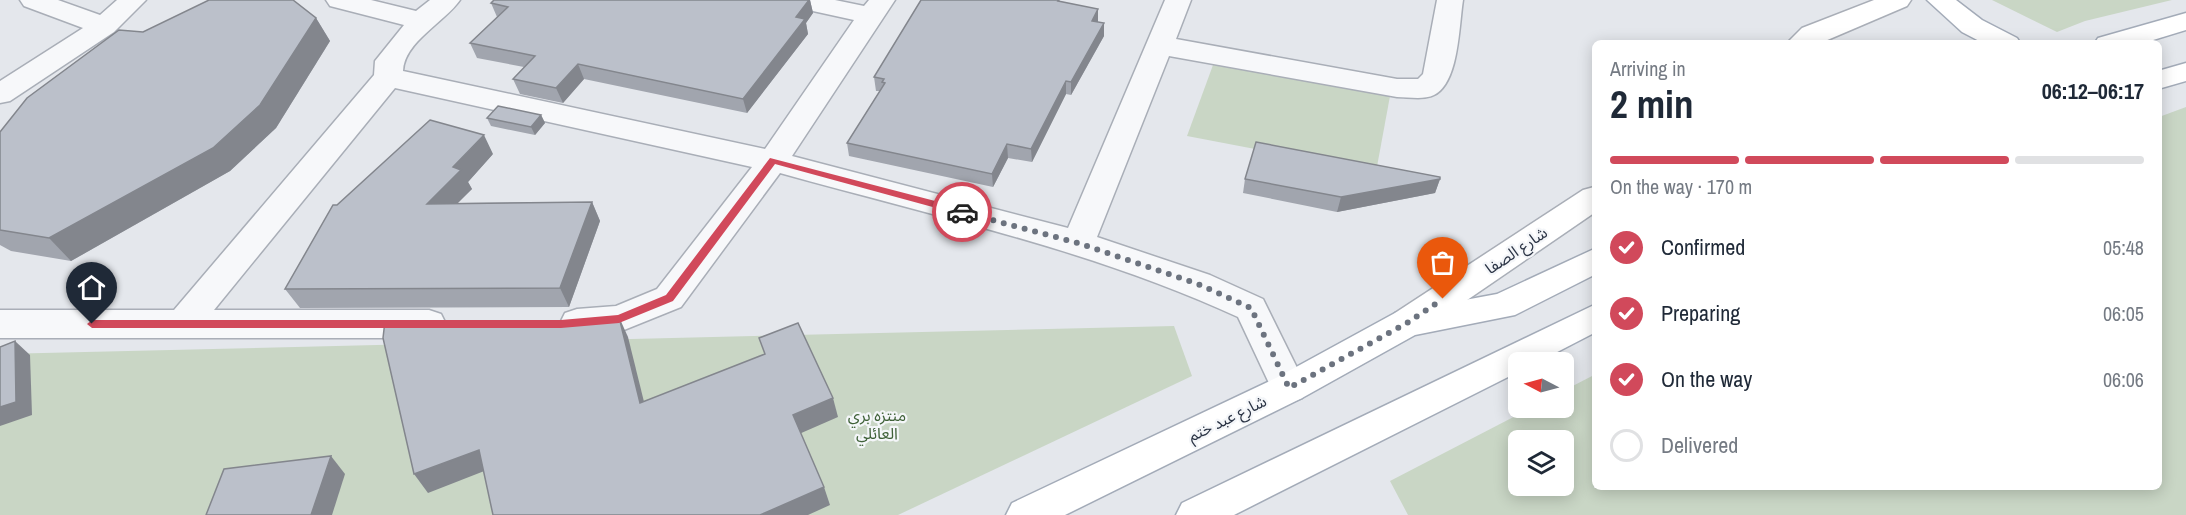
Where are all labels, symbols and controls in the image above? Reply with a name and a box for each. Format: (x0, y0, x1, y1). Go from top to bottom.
text: Arriving in (1610, 55, 1686, 82)
text: 06:12–06:17 (2042, 76, 2144, 106)
text: 2 min (1610, 78, 1694, 130)
text: On the way · 170 m (1610, 173, 1752, 200)
courier (932, 182, 992, 242)
icon: car (946, 196, 979, 229)
street label: شارع الصفا (1481, 221, 1553, 281)
icon: check (1610, 231, 1643, 264)
text: Confirmed (1661, 232, 1745, 262)
text: 05:48 (2103, 234, 2144, 261)
pin (1417, 237, 1468, 299)
icon: bag (1426, 246, 1459, 279)
pin (66, 262, 117, 324)
icon: home (75, 271, 108, 304)
icon: check (1610, 297, 1643, 330)
text: Preparing (1661, 298, 1740, 328)
text: 06:05 (2103, 300, 2144, 327)
north arrow (1508, 352, 1574, 418)
map controls (1508, 352, 1574, 496)
icon: check (1610, 363, 1643, 396)
text: On the way (1661, 364, 1752, 394)
text: 06:06 (2103, 366, 2144, 393)
street label: شارع عبد ختم (1184, 389, 1271, 448)
park label: منتزه بري العائلي (848, 404, 906, 446)
button: layers (1508, 430, 1574, 496)
text: Delivered (1661, 430, 1738, 460)

